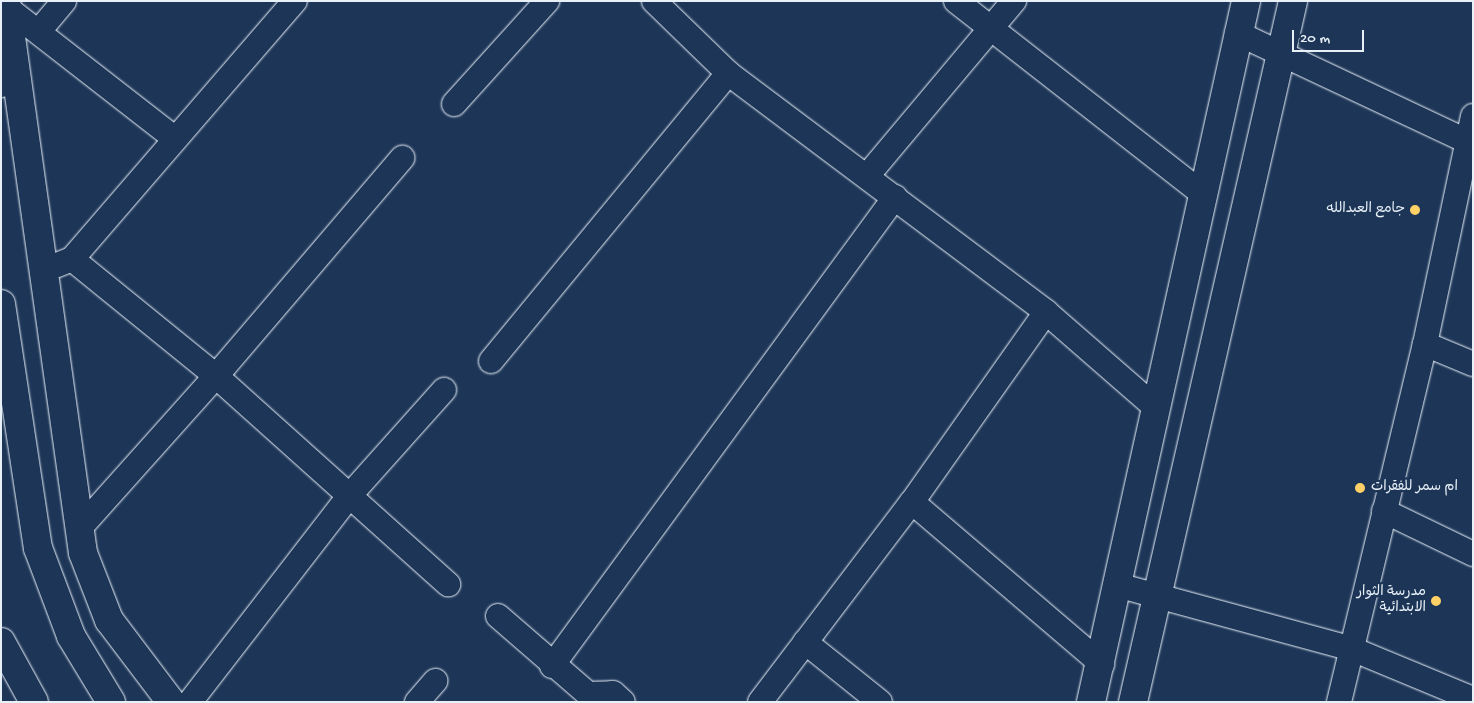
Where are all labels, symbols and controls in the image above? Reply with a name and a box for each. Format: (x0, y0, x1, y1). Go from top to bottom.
scale bar (1294, 20, 1366, 52)
text: 20 m (1300, 30, 1330, 48)
place label: جامع العبدالله (1327, 202, 1405, 218)
marker: جامع العبدالله (1409, 204, 1421, 216)
place label: ام سمر للفقرات (1371, 480, 1458, 496)
marker: ام سمر للفقرات (1353, 481, 1367, 495)
place label: مدرسة الثوار الابتدائية (1357, 585, 1426, 618)
marker: مدرسة الثوار الابتدائية (1430, 595, 1442, 607)

